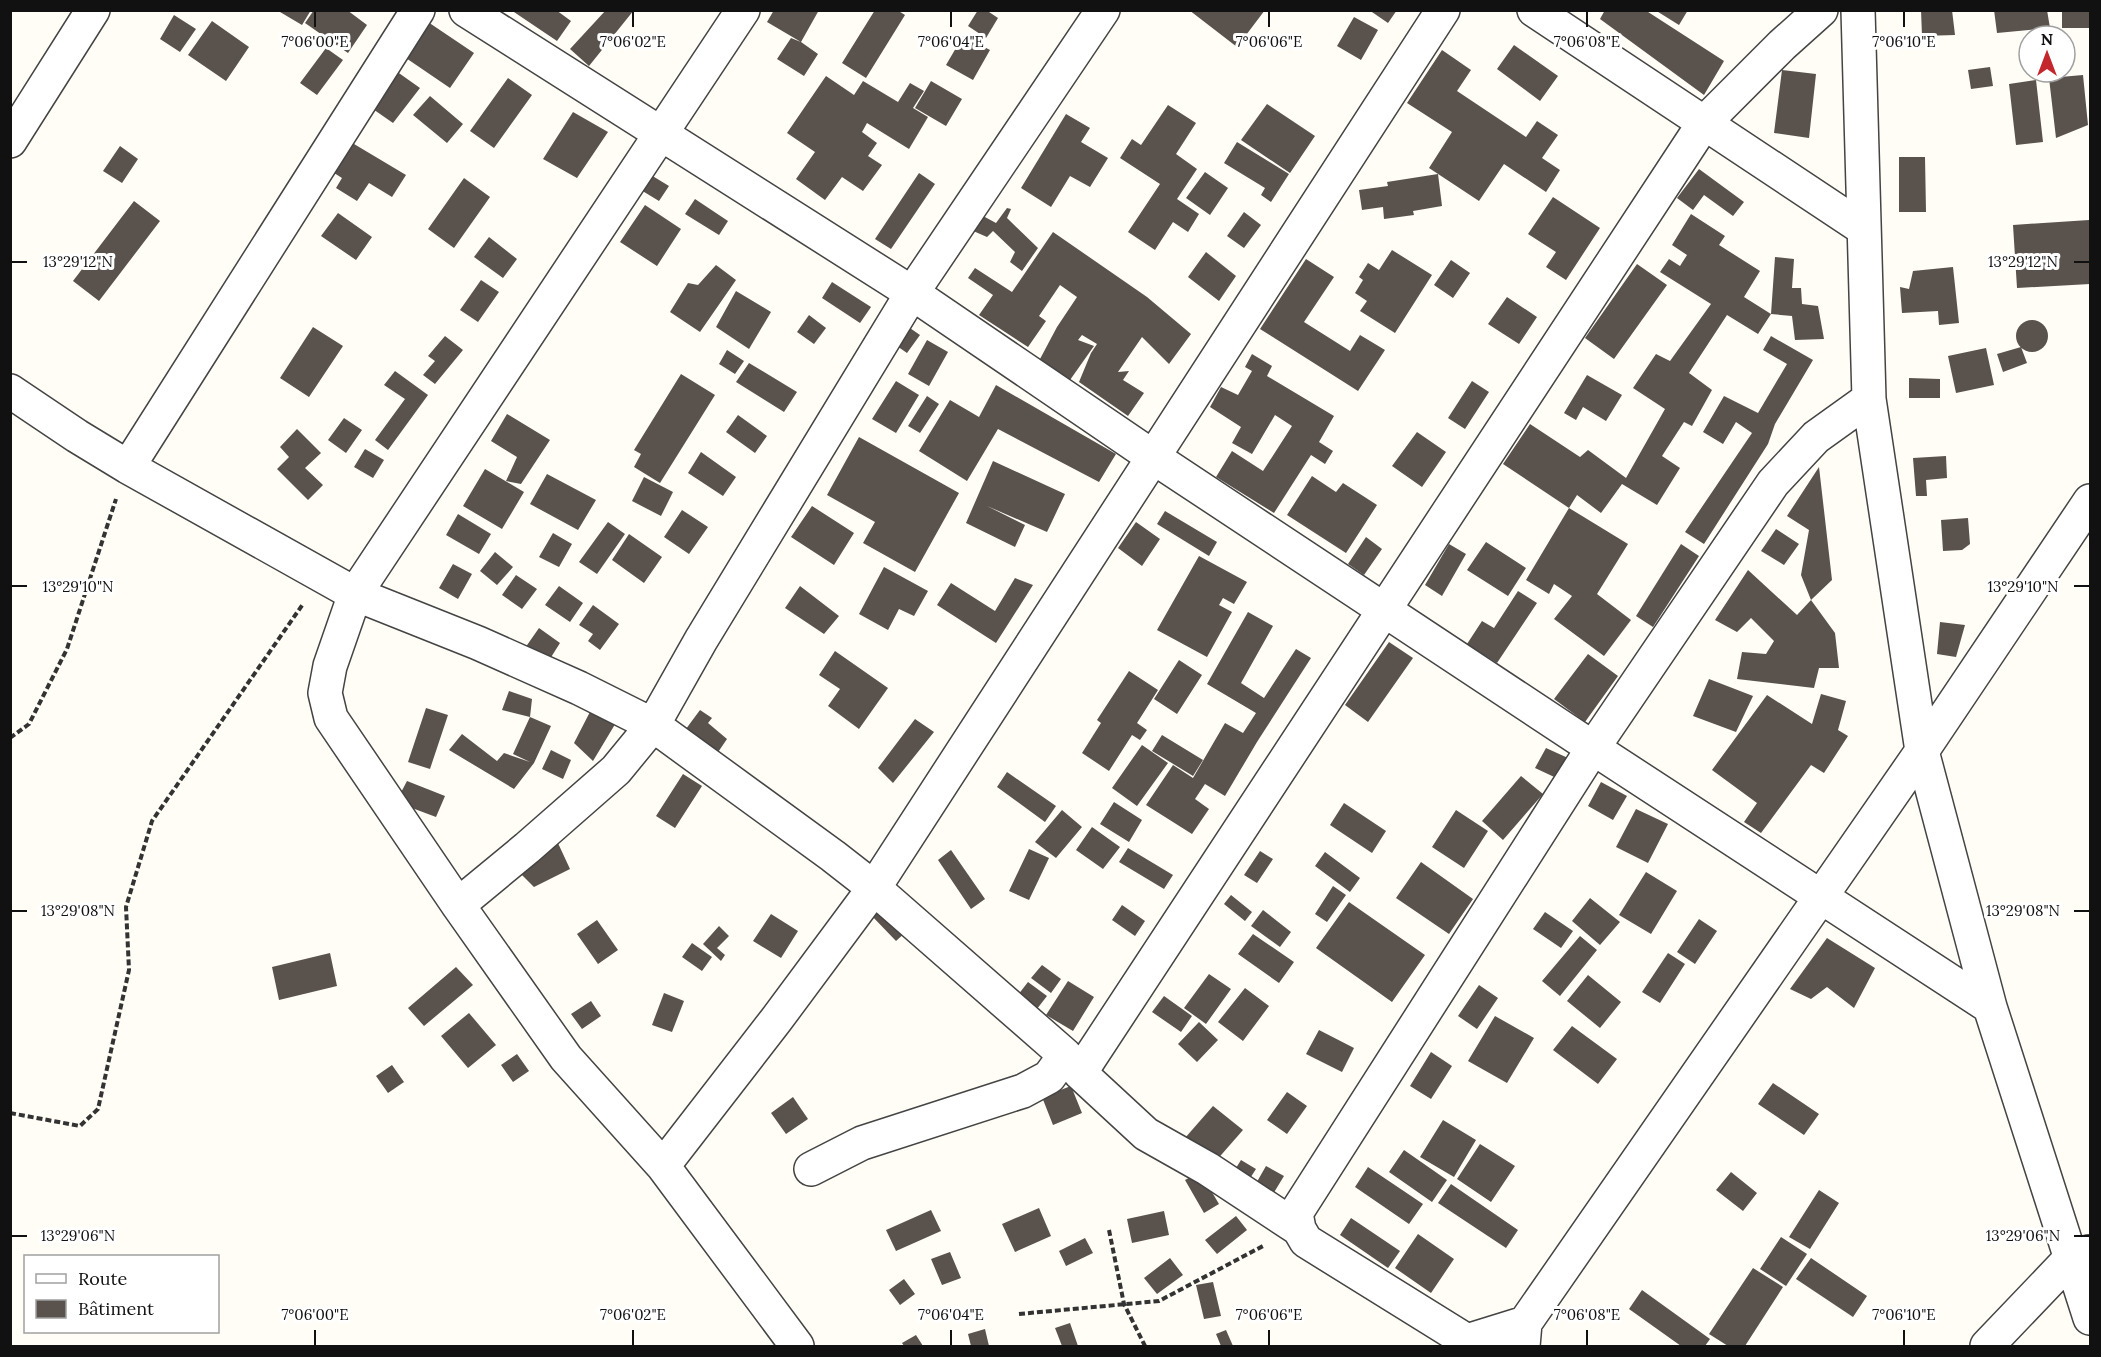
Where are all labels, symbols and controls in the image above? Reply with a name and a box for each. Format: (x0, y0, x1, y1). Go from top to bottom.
north arrow (2017, 24, 2077, 84)
text: N (2041, 29, 2053, 49)
text: 7°06'00"E (281, 32, 349, 51)
text: 7°06'02"E (600, 32, 666, 51)
text: 7°06'04"E (918, 32, 984, 51)
text: 7°06'06"E (1236, 32, 1302, 51)
text: 7°06'08"E (1554, 32, 1620, 51)
text: 7°06'10"E (1872, 32, 1936, 51)
text: 13°29'12"N (43, 252, 113, 271)
text: 13°29'12"N (1988, 252, 2058, 271)
text: 13°29'10"N (42, 577, 114, 596)
text: 13°29'10"N (1987, 577, 2059, 596)
text: 13°29'08"N (41, 901, 115, 920)
text: 13°29'08"N (1986, 901, 2060, 920)
text: 13°29'06"N (41, 1226, 115, 1245)
text: 13°29'06"N (1986, 1226, 2060, 1245)
legend (24, 1255, 219, 1333)
text: Route (78, 1267, 127, 1290)
text: Bâtiment (78, 1297, 154, 1320)
text: 7°06'00"E (281, 1305, 349, 1324)
text: 7°06'02"E (600, 1305, 666, 1324)
text: 7°06'04"E (918, 1305, 984, 1324)
text: 7°06'06"E (1236, 1305, 1302, 1324)
text: 7°06'08"E (1554, 1305, 1620, 1324)
text: 7°06'10"E (1872, 1305, 1936, 1324)

